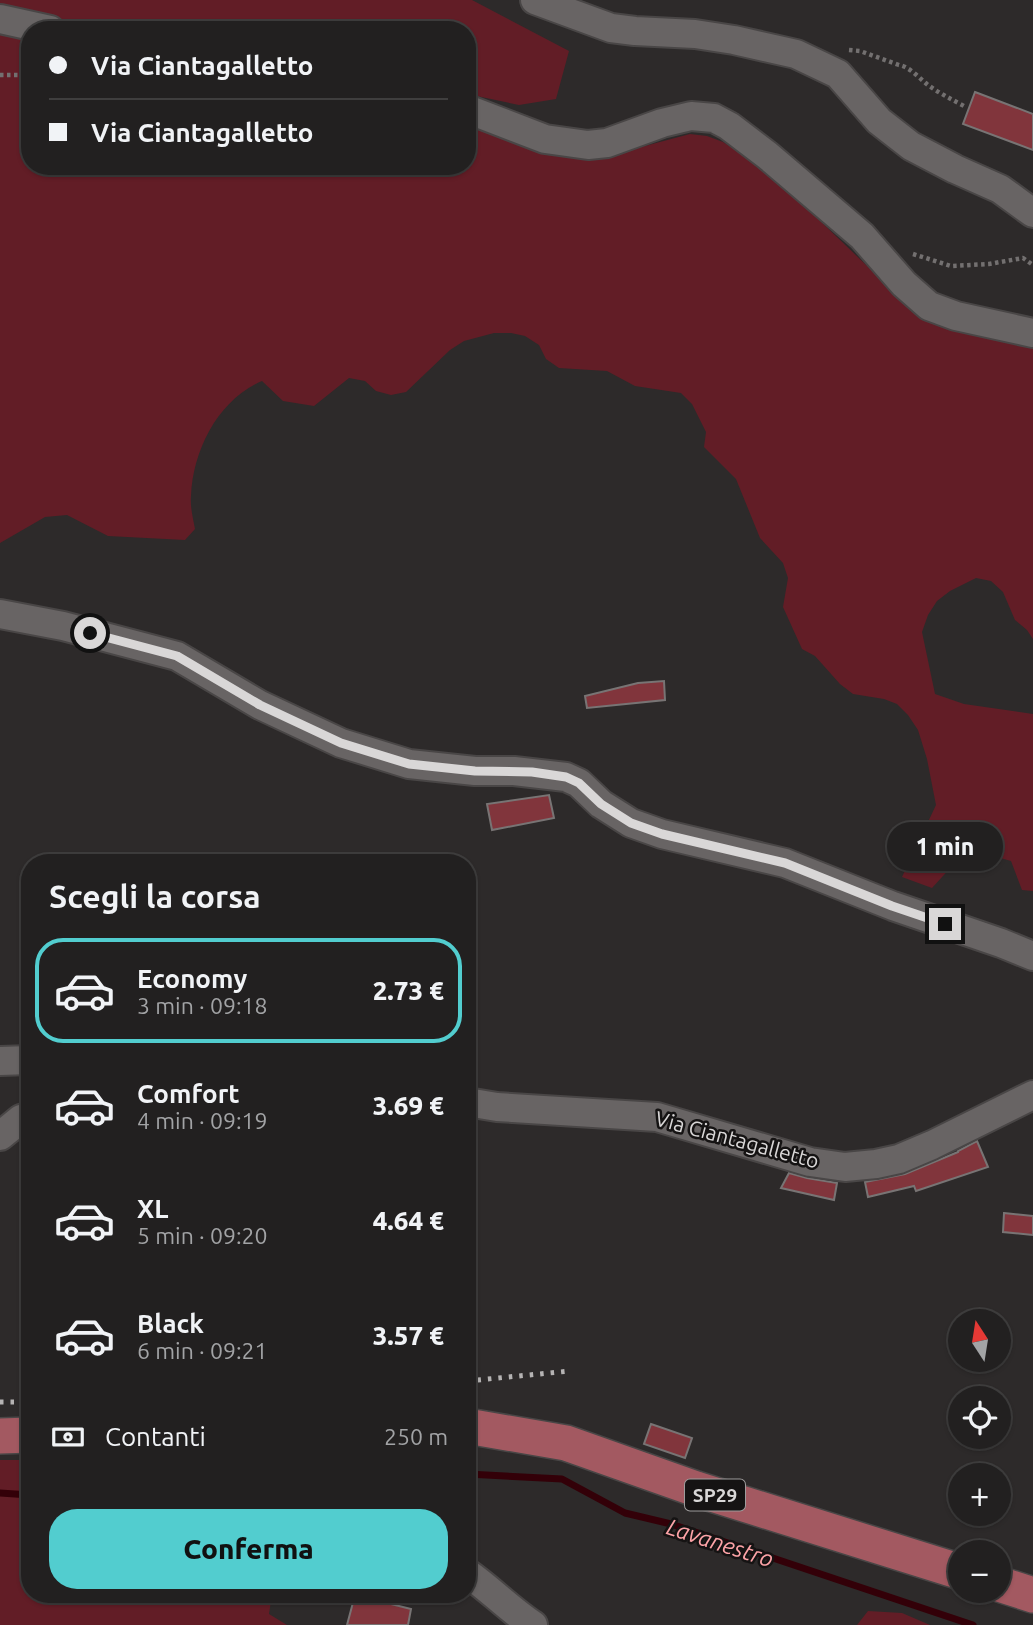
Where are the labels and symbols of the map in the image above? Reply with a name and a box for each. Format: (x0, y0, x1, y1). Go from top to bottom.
route start (74, 617, 106, 649)
callout: 1 min (887, 822, 1003, 872)
route end (929, 908, 961, 940)
street label: Via Ciantagalletto (653, 1106, 822, 1172)
north arrow (948, 1309, 1012, 1372)
road number: SP29 (685, 1480, 745, 1511)
water label: Lavanestro (664, 1514, 777, 1571)

